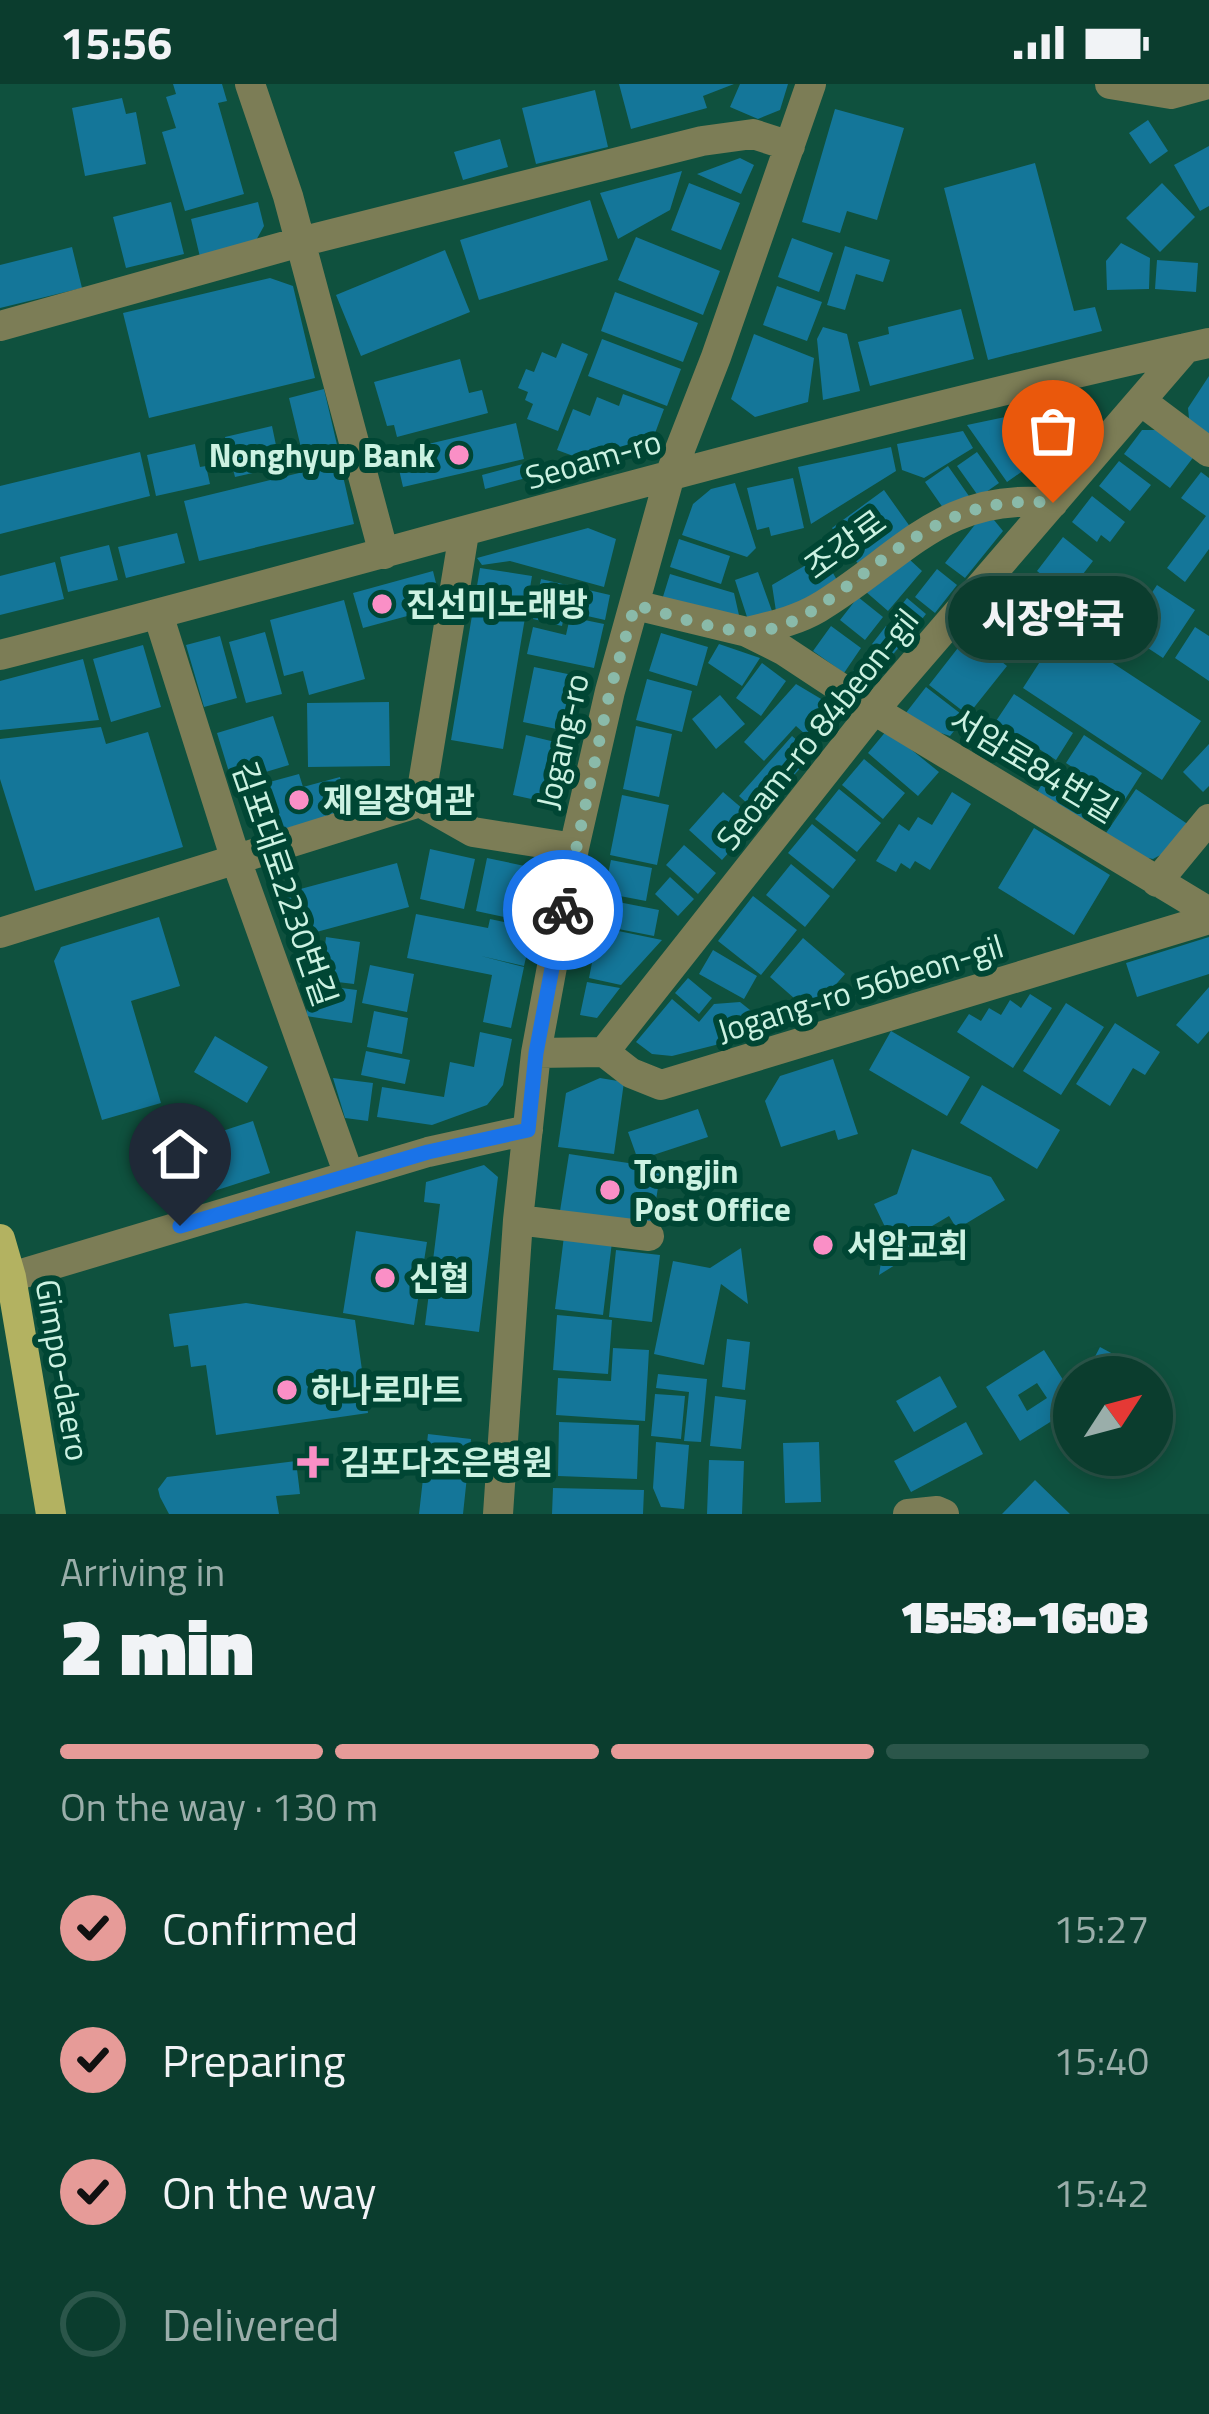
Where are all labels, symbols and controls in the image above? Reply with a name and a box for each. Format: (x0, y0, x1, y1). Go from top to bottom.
text: 15:56 (60, 8, 172, 76)
pin (1002, 380, 1104, 503)
icon: bag (1020, 398, 1086, 464)
street label: Seoam-ro (519, 416, 667, 502)
place label: Nonghyup Bank (209, 430, 435, 480)
marker: Nonghyup Bank (446, 442, 472, 468)
street label: 조강로 (793, 497, 897, 591)
callout: 시장약국 (948, 575, 1158, 659)
place label: 진선미노래방 (406, 579, 588, 629)
text: 시장약국 (981, 588, 1125, 647)
marker: 진선미노래방 (369, 591, 395, 617)
street label: Seoam-ro 84beon-gil (704, 597, 930, 861)
street label: Jogang-ro (522, 668, 602, 814)
street label: 서암로84번길 (940, 695, 1128, 835)
street label: 김포대로2230번길 (220, 755, 350, 1013)
place label: 제일장여관 (323, 775, 475, 825)
marker: 제일장여관 (286, 787, 312, 813)
courier (503, 850, 623, 970)
icon: bike (530, 877, 596, 943)
street label: Jogang-ro 56beon-gil (711, 921, 1009, 1055)
pin (129, 1103, 231, 1226)
icon: home (147, 1121, 213, 1187)
place label: Tongjin Post Office (634, 1146, 791, 1234)
marker: Tongjin Post Office (597, 1177, 623, 1203)
place label: 서암교회 (847, 1220, 968, 1270)
marker: 서암교회 (810, 1232, 836, 1258)
place label: 신협 (409, 1253, 470, 1303)
marker: 신협 (372, 1265, 398, 1291)
street label: Gimpo-daero (22, 1275, 104, 1465)
north arrow (1053, 1356, 1173, 1476)
map controls (1053, 1356, 1173, 1476)
place label: 하나로마트 (311, 1365, 463, 1415)
marker: 하나로마트 (274, 1377, 300, 1403)
place label: 김포다조은병원 (340, 1437, 553, 1487)
marker: 김포다조은병원 (297, 1446, 329, 1478)
text: Arriving in (60, 1542, 225, 1601)
text: 15:58–16:03 (900, 1582, 1149, 1650)
text: 2 min (60, 1587, 254, 1705)
text: On the way · 130 m (60, 1777, 378, 1836)
text: Confirmed (162, 1894, 358, 1962)
icon: check (60, 1895, 126, 1961)
text: 15:27 (1053, 1899, 1149, 1958)
text: Preparing (162, 2026, 346, 2094)
icon: check (60, 2027, 126, 2093)
text: 15:40 (1053, 2031, 1149, 2090)
text: On the way (162, 2158, 376, 2226)
icon: check (60, 2159, 126, 2225)
text: 15:42 (1053, 2163, 1149, 2222)
text: Delivered (162, 2290, 340, 2358)

